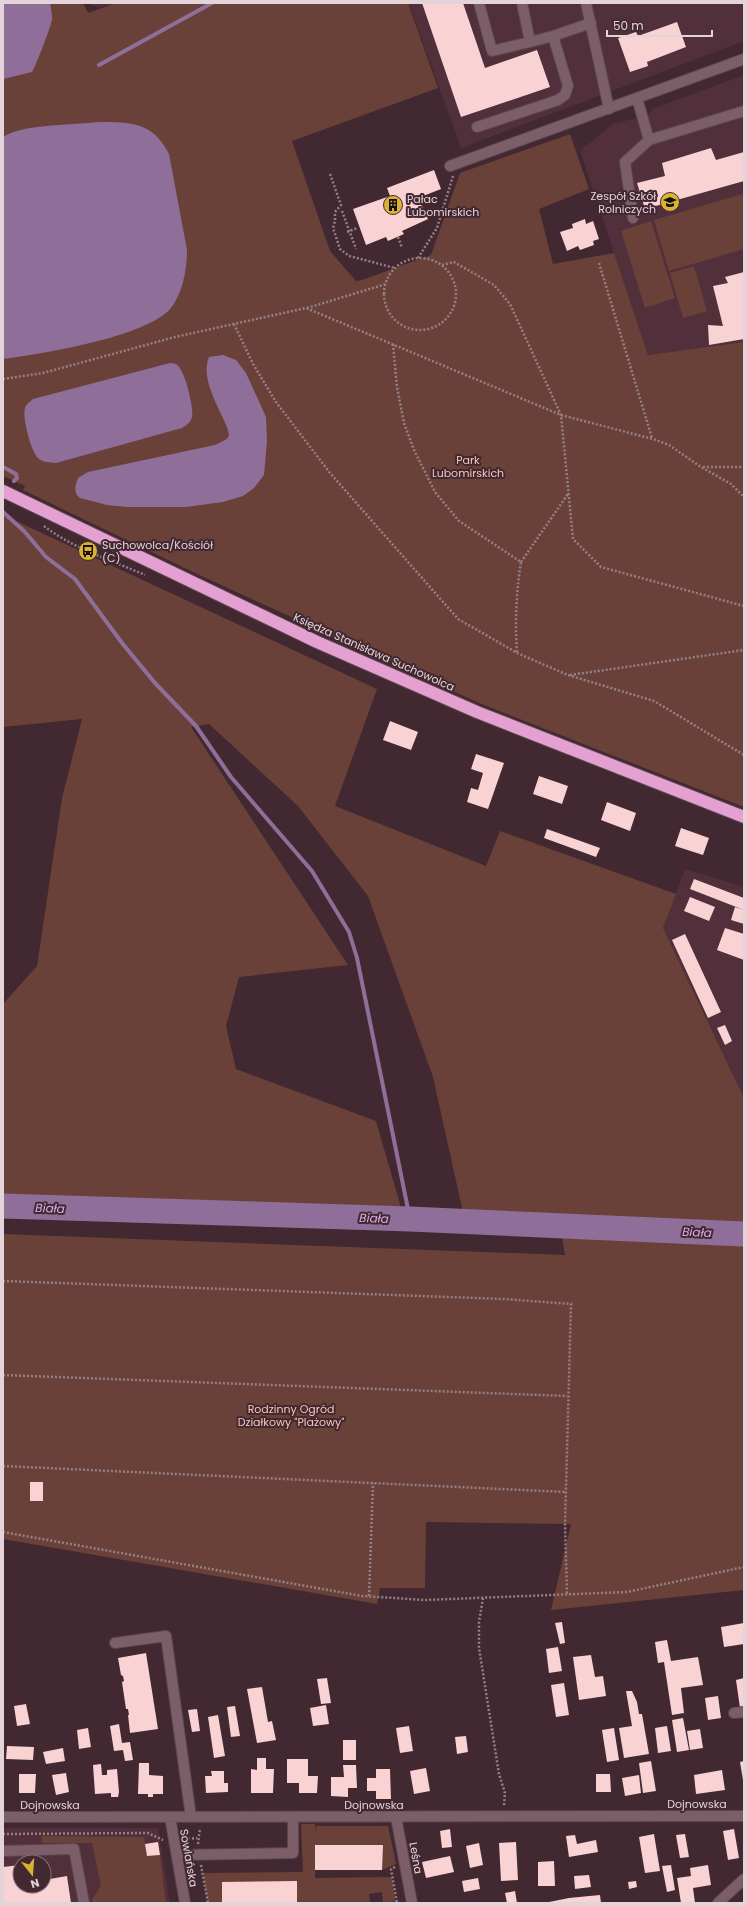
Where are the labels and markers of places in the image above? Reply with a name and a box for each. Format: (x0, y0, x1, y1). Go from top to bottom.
place label: Zespół Szkół Rolniczych (590, 188, 656, 217)
place label: Pałac Lubomirskich (407, 191, 479, 220)
school or university icon: Zespół Szkół Rolniczych (659, 191, 681, 213)
building icon: Pałac Lubomirskich (382, 194, 404, 216)
place label: Suchowolca/Kościół (C) (102, 537, 213, 566)
bus stop icon: Suchowolca/Kościół (C) (77, 540, 99, 562)

